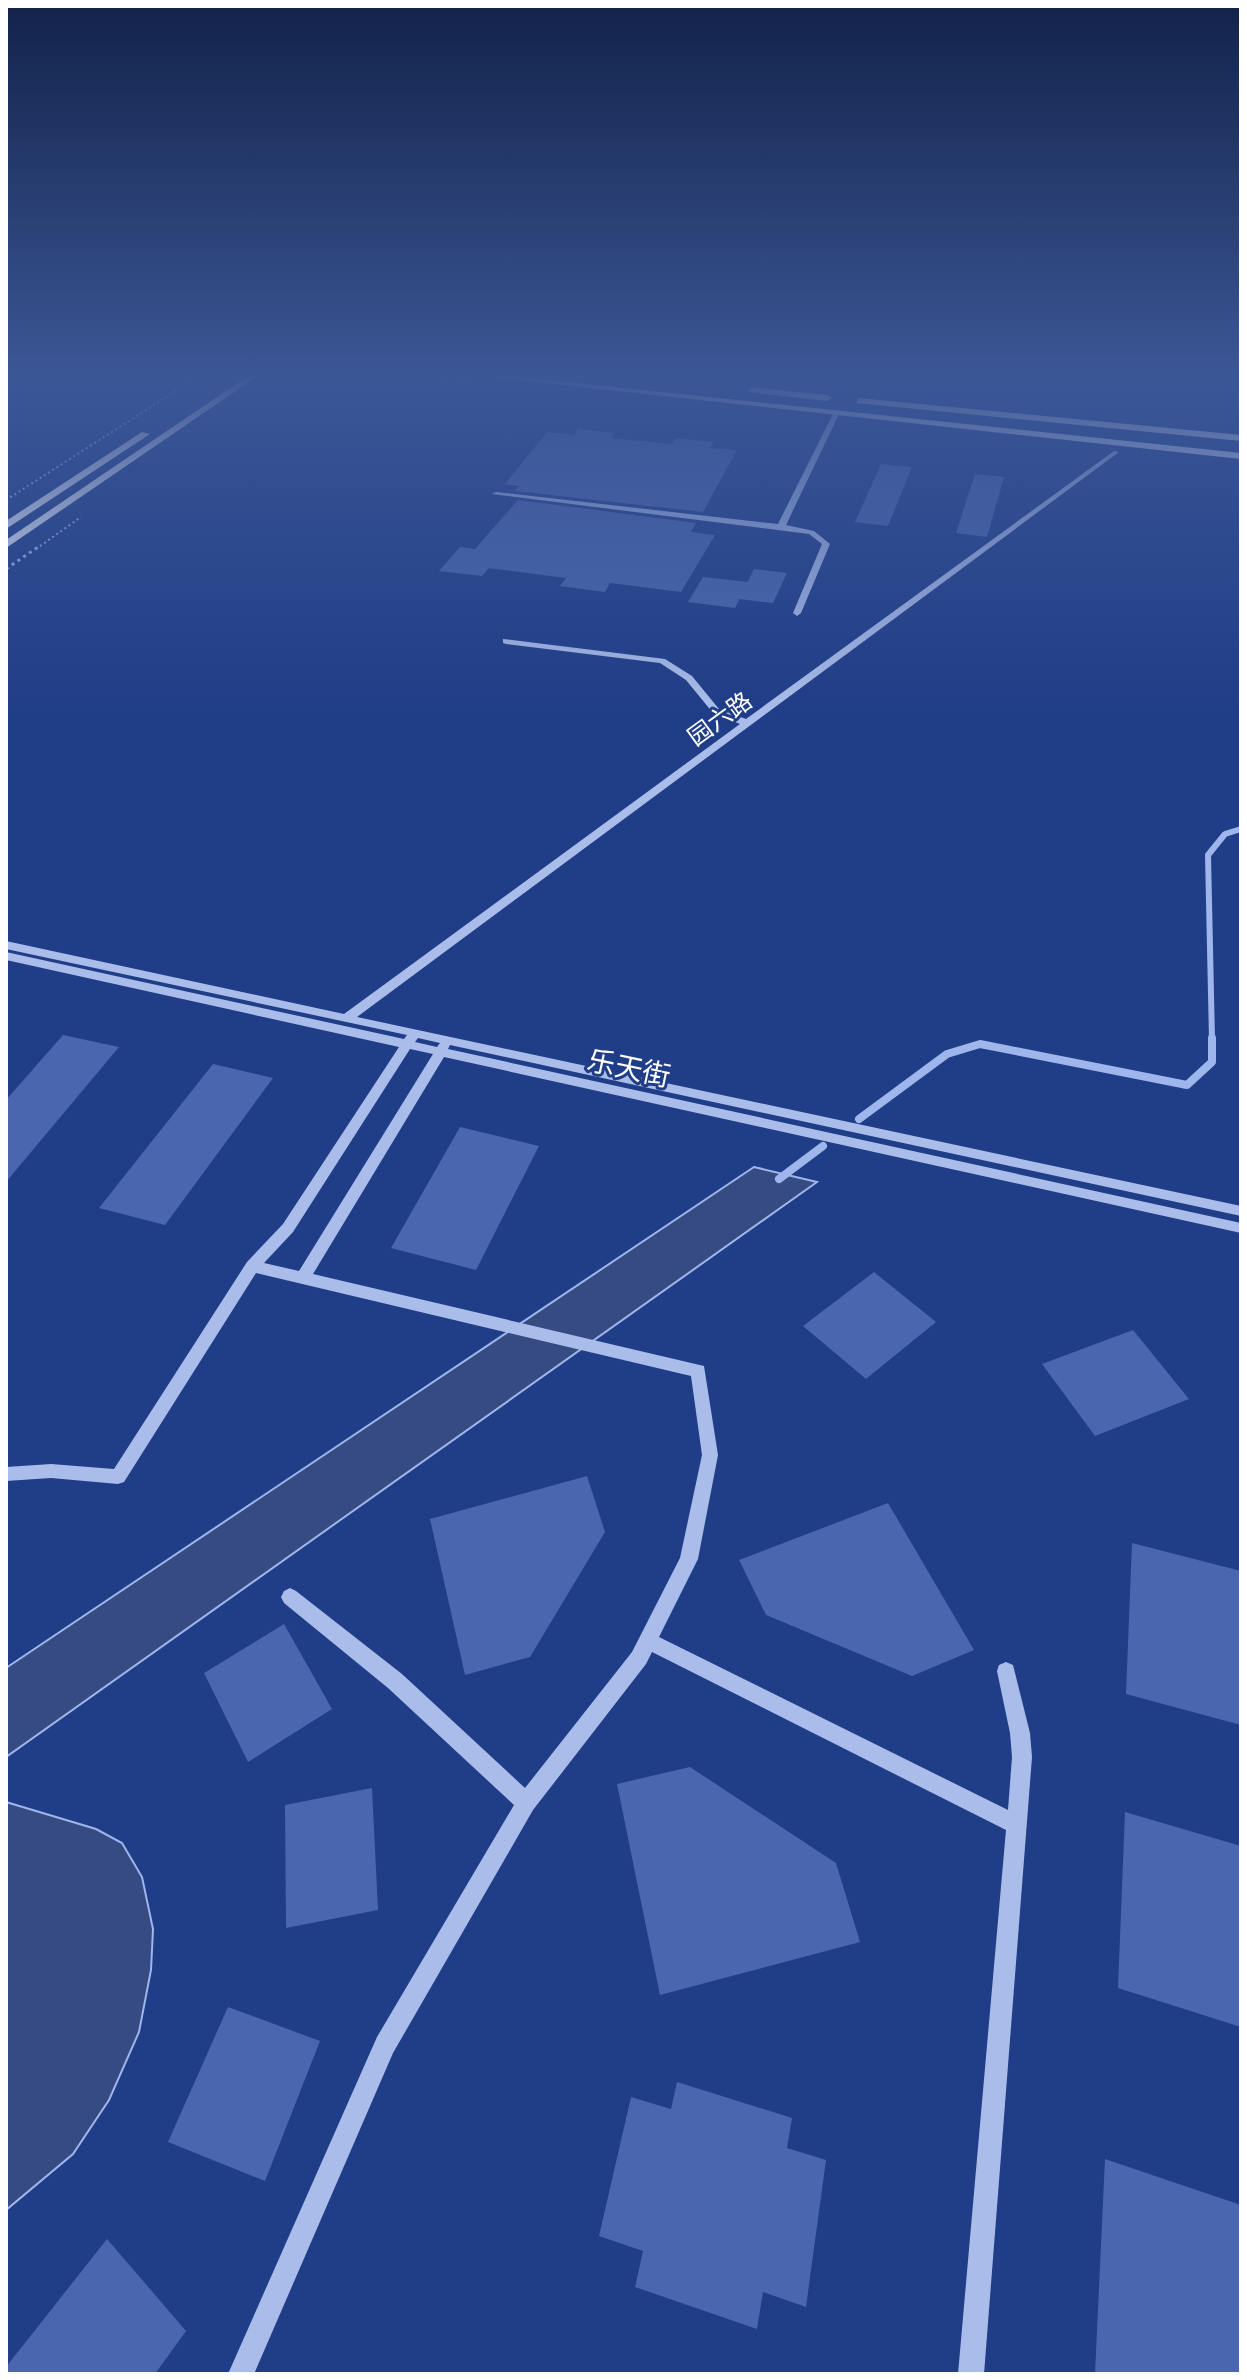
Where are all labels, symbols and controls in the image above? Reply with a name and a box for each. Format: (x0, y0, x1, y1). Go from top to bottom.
street label: 园六路 (683, 687, 758, 752)
street label: 乐天街 (584, 1045, 673, 1094)

